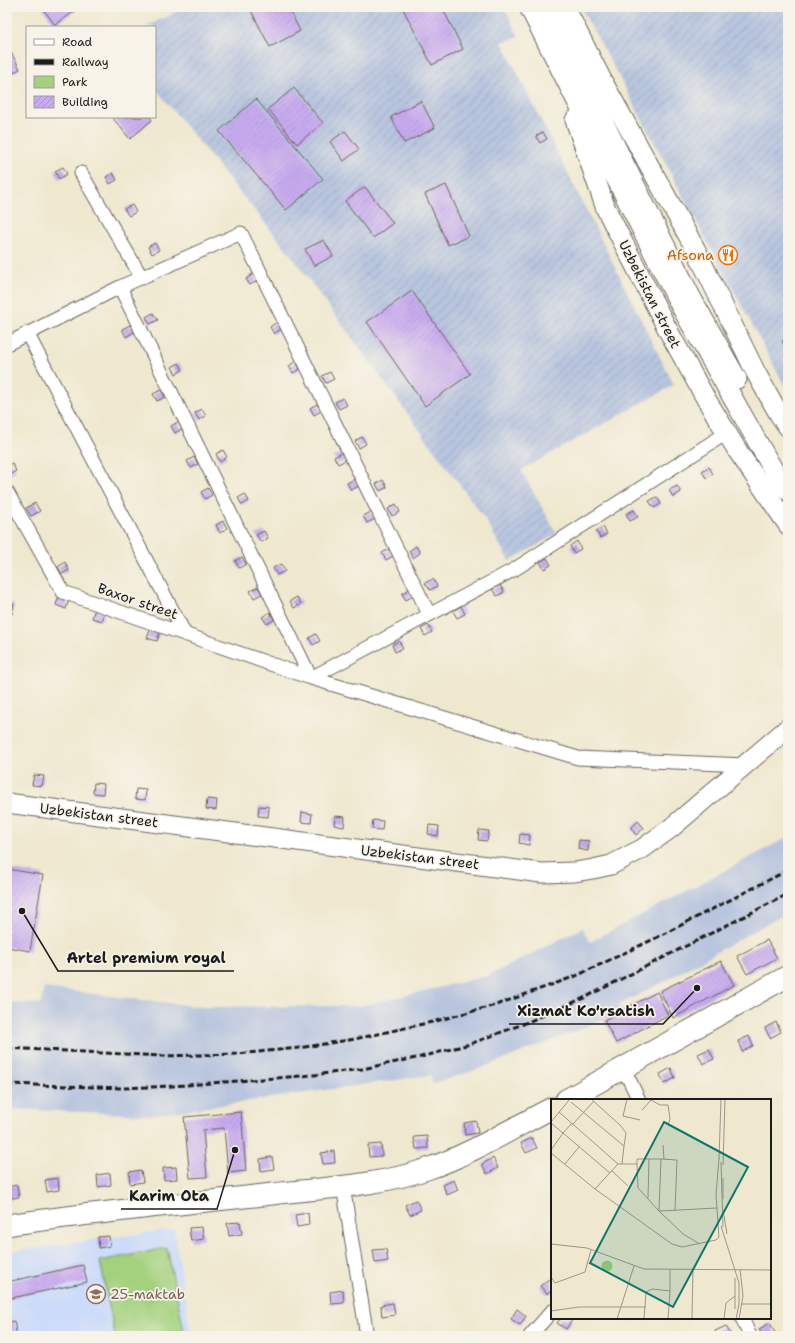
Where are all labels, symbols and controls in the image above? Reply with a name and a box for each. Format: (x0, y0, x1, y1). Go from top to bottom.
legend (26, 26, 156, 118)
text: Road (62, 34, 93, 50)
text: Railway (62, 54, 109, 70)
text: Park (62, 74, 88, 90)
text: Building (62, 94, 108, 110)
street label: Uzbekistan street (615, 237, 685, 351)
restaurant icon: Afsona (717, 244, 739, 266)
place label: Afsona (667, 246, 714, 264)
street label: Baxor street (95, 579, 181, 623)
street label: Uzbekistan street (39, 799, 159, 831)
street label: Uzbekistan street (360, 841, 480, 873)
callout: Artel premium royal (58, 944, 234, 971)
text: Artel premium royal (66, 948, 226, 968)
callout: Xizmat Ko'rsatish (509, 997, 663, 1024)
text: Xizmat Ko'rsatish (517, 1001, 655, 1021)
inset map (551, 1099, 771, 1319)
callout: Karim Ota (121, 1182, 217, 1209)
text: Karim Ota (129, 1186, 210, 1206)
school or university icon: 25-maktab (85, 1283, 107, 1305)
place label: 25-maktab (110, 1285, 185, 1303)

